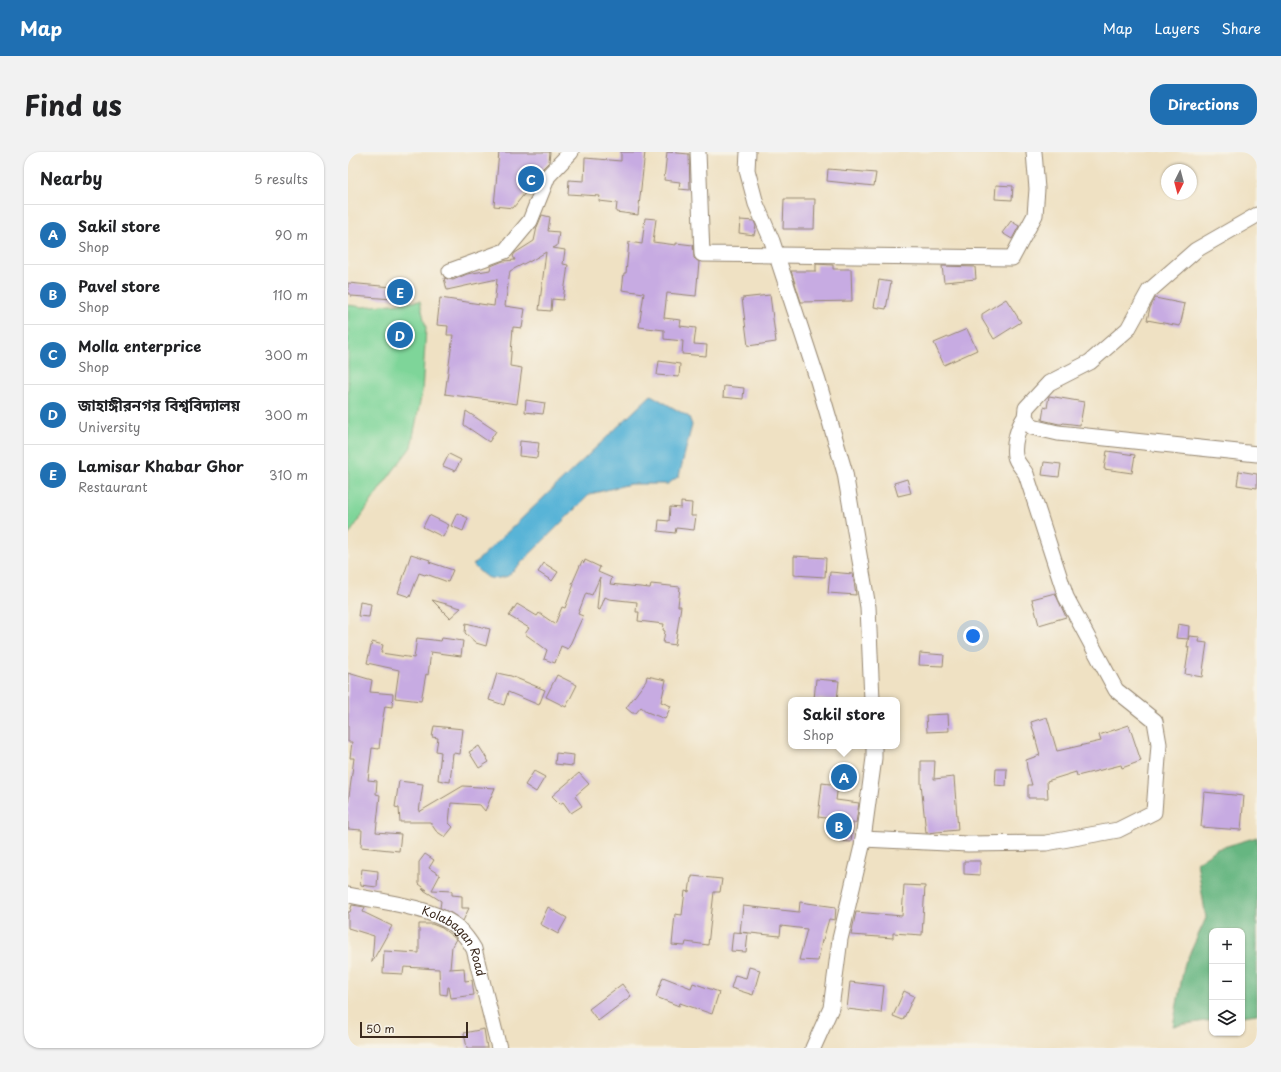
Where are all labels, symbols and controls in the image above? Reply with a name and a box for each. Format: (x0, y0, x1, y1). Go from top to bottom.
text: Map (20, 14, 62, 42)
text: Map (1103, 18, 1133, 39)
text: Layers (1155, 18, 1200, 39)
text: Share (1222, 18, 1261, 39)
text: Find us (24, 83, 122, 126)
button: Directions (1150, 84, 1257, 125)
pin: C (518, 164, 544, 194)
north arrow (1161, 164, 1197, 200)
text: Nearby (40, 165, 102, 191)
text: 5 results (254, 169, 308, 188)
text: Sakil store (78, 214, 160, 237)
text: A (48, 225, 58, 244)
text: 90 m (275, 225, 308, 244)
text: Shop (78, 237, 109, 256)
text: Pavel store (78, 274, 160, 297)
pin: E (387, 277, 413, 307)
text: B (49, 285, 57, 304)
text: 110 m (273, 285, 308, 304)
text: Shop (78, 297, 109, 316)
pin: D (387, 320, 413, 350)
text: Molla enterprice (78, 334, 201, 357)
text: C (48, 345, 58, 364)
text: 300 m (264, 345, 308, 364)
text: Shop (78, 357, 109, 376)
text: জাহাঙ্গীরনগর বিশ্ববিদ্যালয় (78, 393, 240, 416)
text: D (48, 405, 58, 424)
text: 300 m (264, 405, 308, 424)
text: University (78, 417, 140, 436)
text: Lamisar Khabar Ghor (78, 454, 244, 477)
text: E (49, 465, 57, 484)
text: 310 m (269, 465, 308, 484)
text: Restaurant (78, 477, 148, 496)
your location (963, 626, 983, 646)
popup (788, 697, 900, 749)
text: Sakil store (803, 702, 885, 725)
text: Shop (803, 725, 834, 744)
pin: A (831, 762, 857, 792)
pin: B (826, 811, 852, 841)
street label: Kolabagan Road (420, 901, 491, 978)
map controls (1209, 928, 1245, 1036)
button: + (1209, 928, 1245, 964)
button: − (1209, 964, 1245, 1000)
button: layers (1209, 1000, 1245, 1036)
scale bar (360, 1020, 468, 1039)
text: 50 m (366, 1020, 395, 1037)

